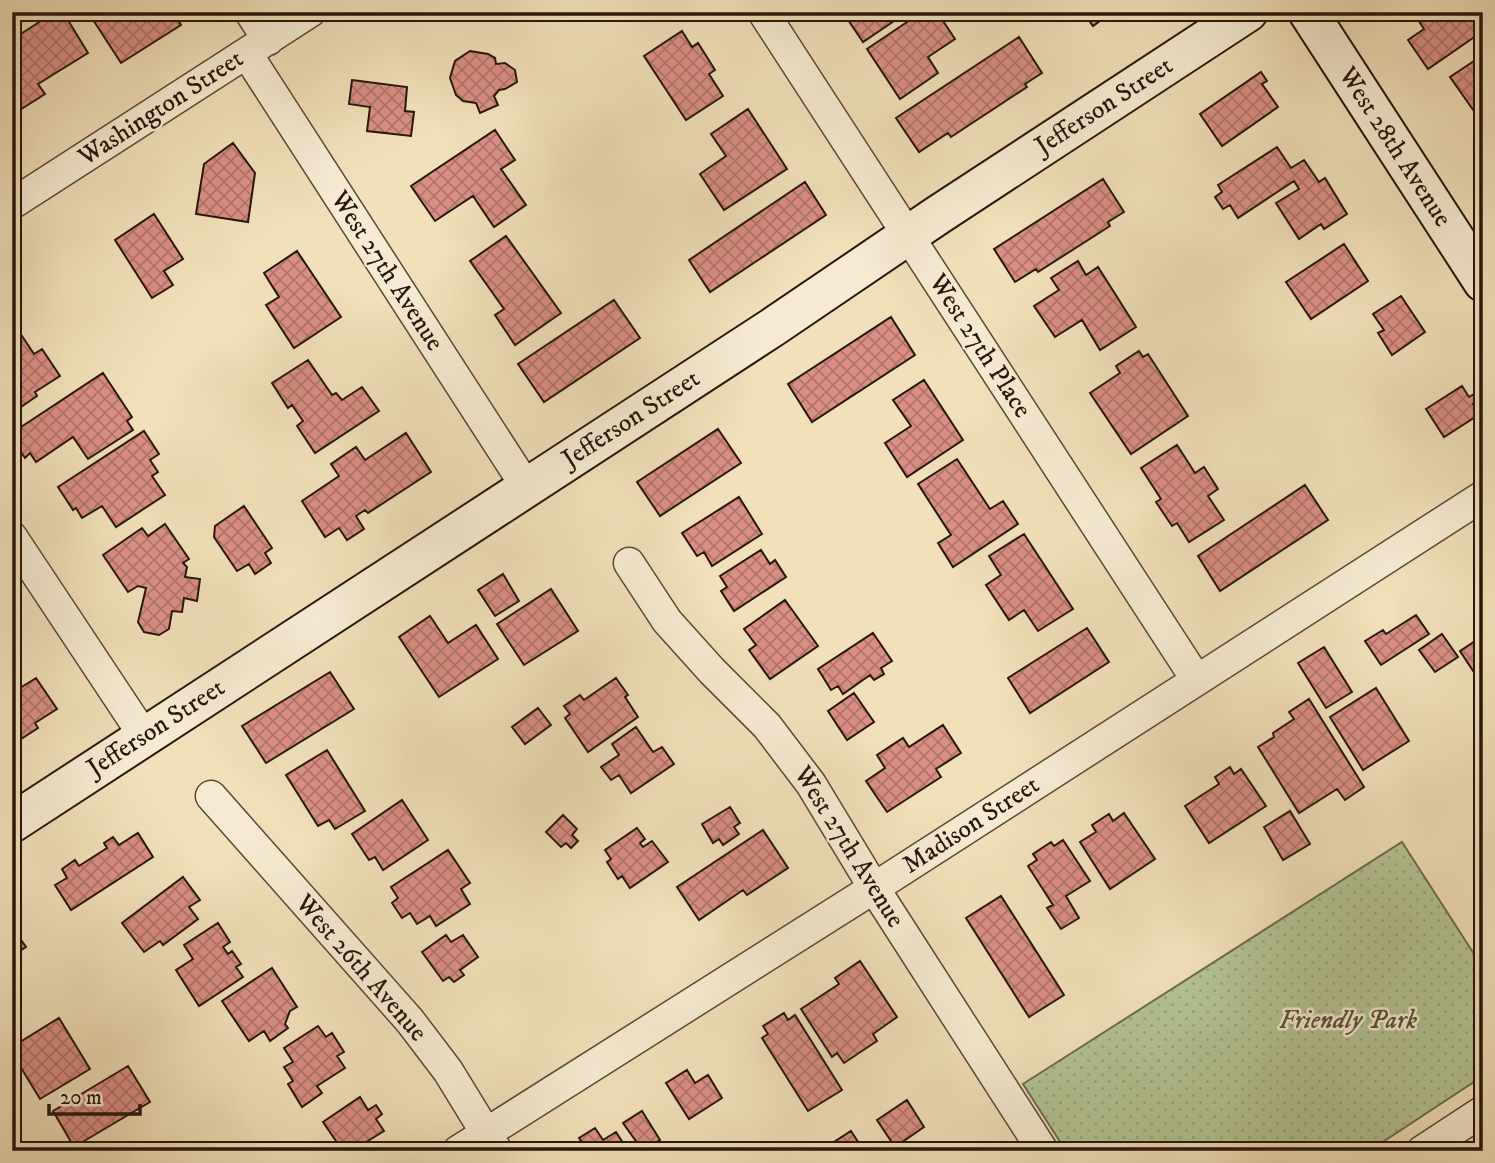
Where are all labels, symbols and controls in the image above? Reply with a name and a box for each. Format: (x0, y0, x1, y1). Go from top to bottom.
street label: Washington Street (71, 42, 250, 174)
street label: Jefferson Street (1027, 49, 1179, 164)
street label: West 28th Avenue (1330, 60, 1459, 233)
street label: West 27th Avenue (322, 184, 451, 357)
street label: West 27th Place (921, 267, 1039, 424)
street label: Jefferson Street (554, 362, 706, 477)
street label: Jefferson Street (79, 671, 231, 786)
street label: West 27th Avenue (786, 759, 912, 934)
street label: Madison Street (896, 769, 1046, 881)
street label: West 26th Avenue (287, 887, 434, 1049)
park label: Friendly Park (1279, 1004, 1417, 1037)
scale bar (49, 1072, 140, 1116)
text: 20 m (60, 1085, 102, 1111)

